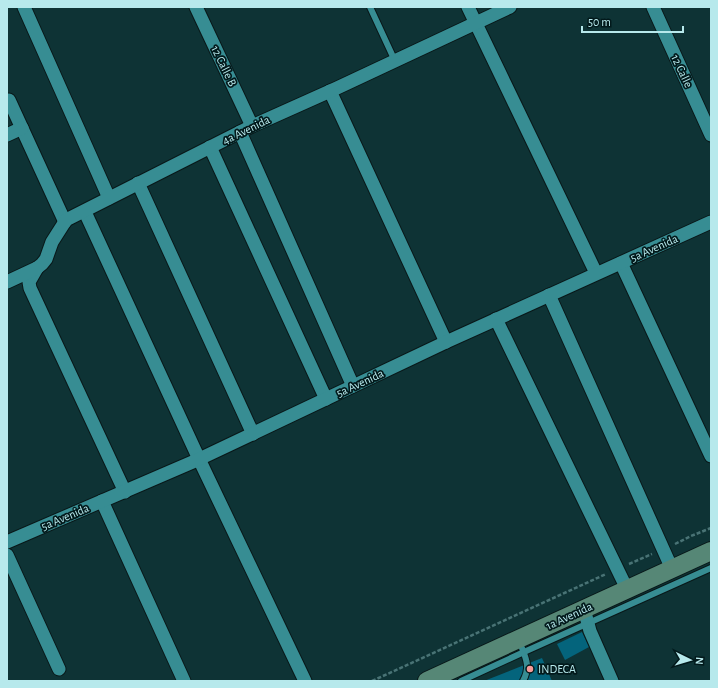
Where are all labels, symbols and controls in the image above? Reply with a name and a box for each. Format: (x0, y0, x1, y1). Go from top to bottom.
scale bar (582, 8, 683, 34)
text: 50 m (588, 16, 611, 28)
street label: 12 Calle B (209, 44, 239, 88)
street label: 12 Calle (669, 53, 695, 89)
street label: 4a Avenida (220, 113, 272, 147)
street label: 5a Avenida (628, 232, 680, 264)
street label: 5a Avenida (335, 367, 386, 399)
street label: 5a Avenida (39, 501, 91, 532)
street label: 1a Avenida (544, 600, 594, 632)
north arrow (670, 640, 710, 680)
text: N (694, 657, 705, 665)
place label: INDECA (538, 663, 576, 675)
marker: INDECA (525, 664, 535, 674)

